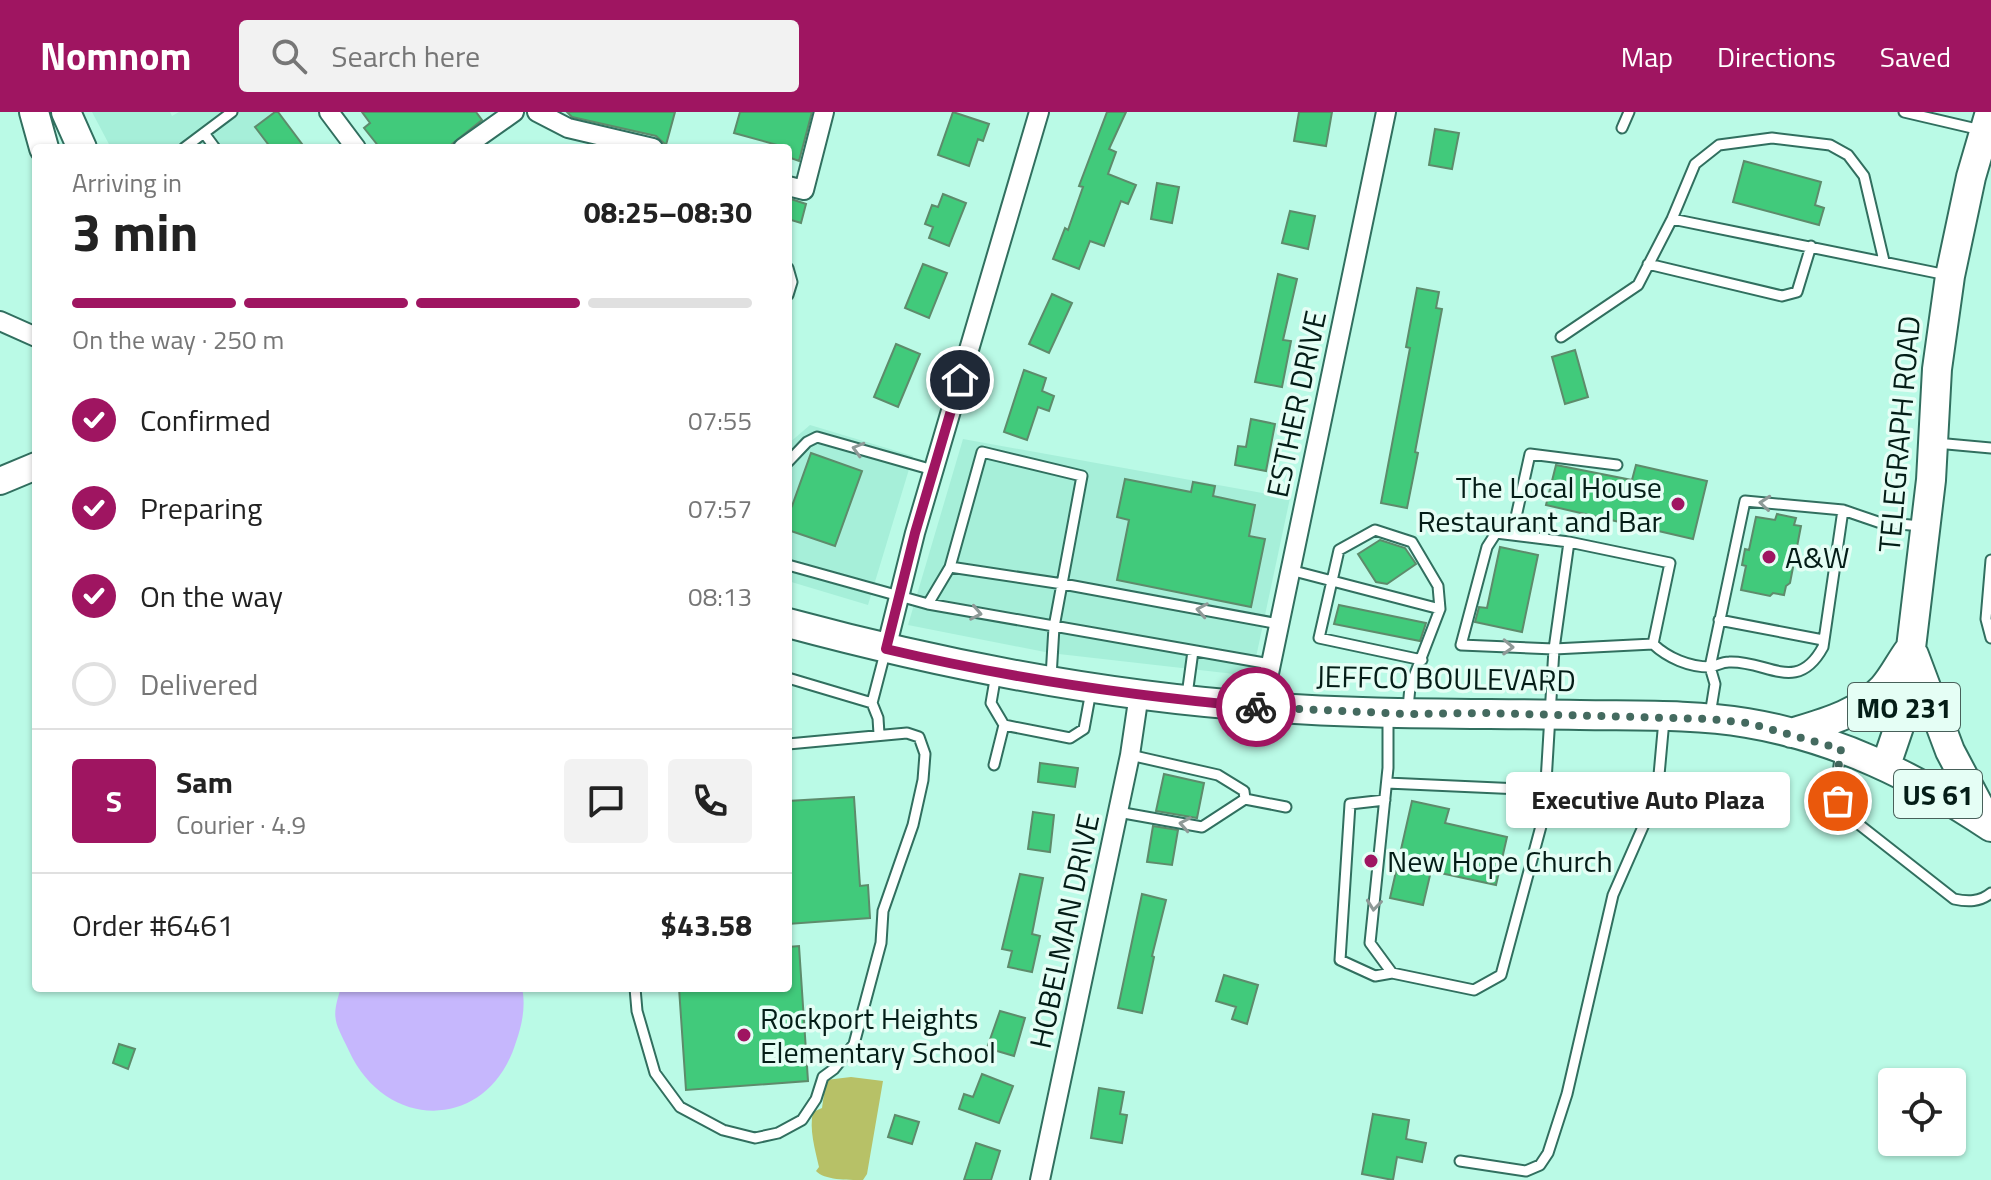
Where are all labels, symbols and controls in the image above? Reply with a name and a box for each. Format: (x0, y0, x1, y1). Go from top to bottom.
search box (239, 20, 799, 92)
text: Nomnom (40, 27, 191, 85)
text: Search here (331, 33, 480, 79)
icon: search (267, 34, 311, 78)
text: Map (1621, 35, 1673, 78)
text: Directions (1717, 35, 1836, 78)
text: Saved (1880, 35, 1951, 78)
text: Arriving in (72, 163, 182, 202)
text: 08:25–08:30 (584, 189, 752, 235)
text: 3 min (72, 192, 198, 271)
street label: ESTHER DRIVE (1254, 306, 1338, 502)
street label: TELEGRAPH ROAD (1866, 314, 1932, 554)
text: On the way · 250 m (72, 320, 284, 359)
pin (926, 346, 994, 414)
icon: home (938, 358, 982, 402)
text: Confirmed (140, 397, 271, 443)
icon: check (72, 398, 116, 442)
text: 07:55 (688, 401, 752, 440)
one-way arrow (852, 442, 866, 458)
place label: The Local House Restaurant and Bar (1417, 464, 1662, 544)
text: Preparing (140, 485, 262, 531)
icon: check (72, 486, 116, 530)
text: 07:57 (688, 489, 752, 528)
marker: The Local House Restaurant and Bar (1669, 495, 1687, 513)
one-way arrow (1758, 495, 1771, 512)
place label: A&W (1785, 534, 1850, 580)
marker: A&W (1760, 548, 1778, 566)
text: On the way (140, 573, 283, 619)
icon: check (72, 574, 116, 618)
text: 08:13 (688, 577, 752, 616)
one-way arrow (1196, 602, 1209, 619)
one-way arrow (970, 604, 983, 621)
one-way arrow (1502, 638, 1515, 655)
street label: JEFFCO BOULEVARD (1316, 653, 1576, 703)
text: Delivered (140, 661, 258, 707)
courier (1216, 667, 1296, 747)
road number: MO 231 (1848, 683, 1960, 731)
icon: bike (1234, 685, 1278, 729)
text: Sam (176, 759, 233, 805)
button: chat (564, 759, 648, 843)
button: phone (668, 759, 752, 843)
pin (1804, 767, 1872, 835)
road number: US 61 (1894, 770, 1982, 818)
callout: Executive Auto Plaza (1506, 773, 1790, 829)
text: S (106, 778, 122, 824)
icon: bag (1816, 779, 1860, 823)
text: Executive Auto Plaza (1531, 780, 1765, 819)
text: Courier · 4.9 (176, 805, 306, 844)
street label: HOBELMAN DRIVE (1017, 809, 1111, 1053)
one-way arrow (1179, 816, 1192, 833)
place label: New Hope Church (1387, 838, 1613, 884)
marker: New Hope Church (1362, 852, 1380, 870)
one-way arrow (1365, 899, 1382, 912)
text: Order #6461 (72, 902, 234, 948)
text: $43.58 (660, 902, 752, 948)
place label: Rockport Heights Elementary School (760, 995, 996, 1075)
marker: Rockport Heights Elementary School (735, 1026, 753, 1044)
map controls (1878, 1068, 1966, 1156)
button: locate (1878, 1068, 1966, 1156)

